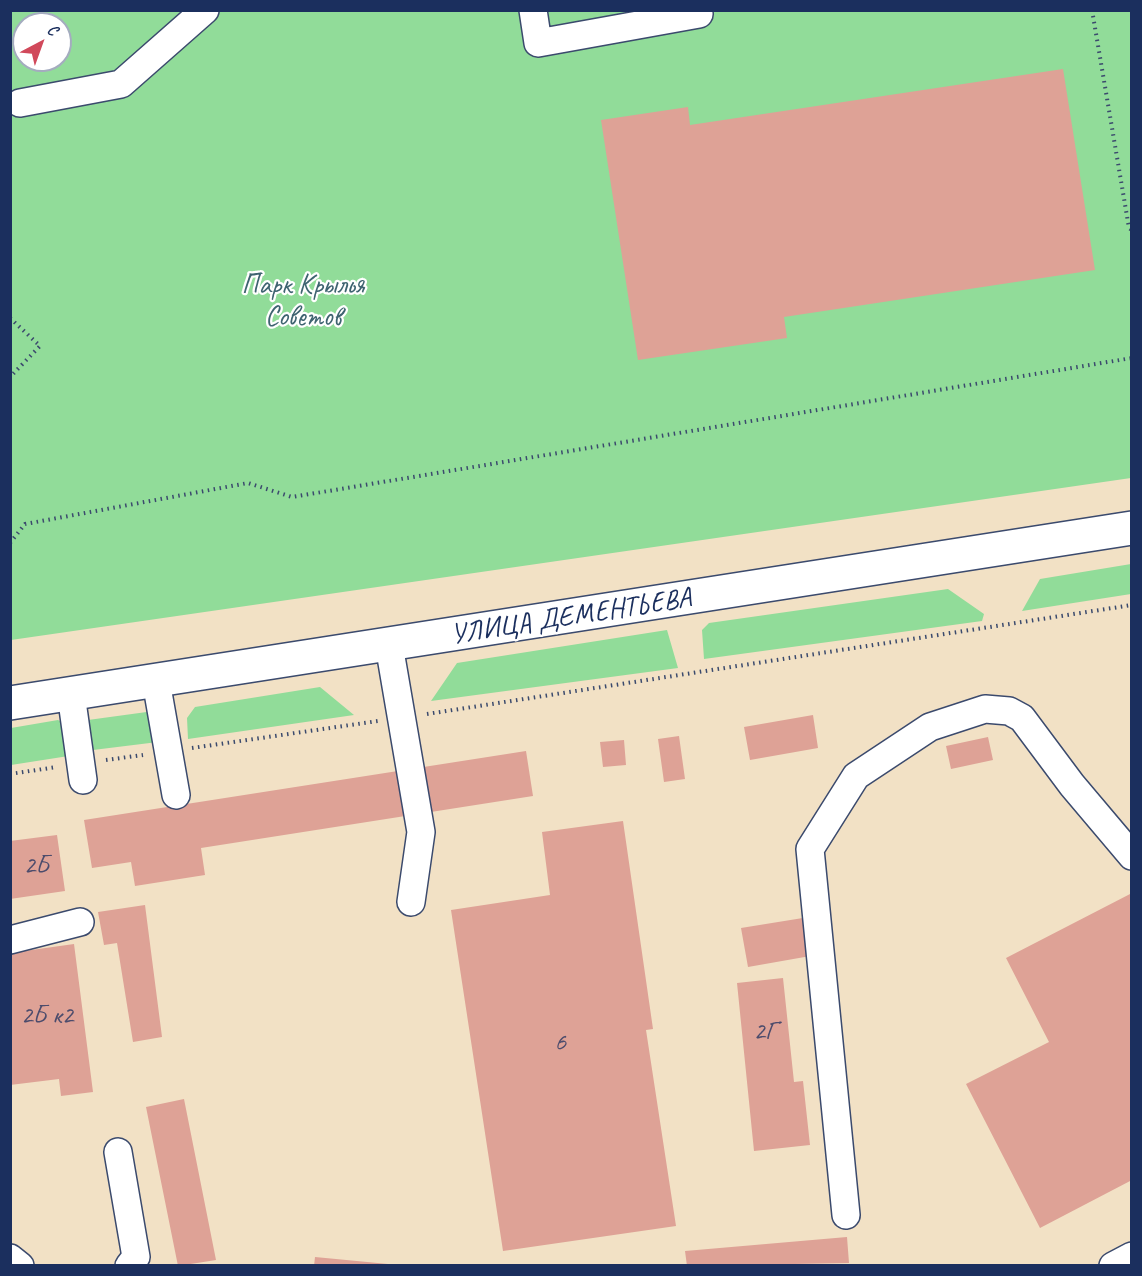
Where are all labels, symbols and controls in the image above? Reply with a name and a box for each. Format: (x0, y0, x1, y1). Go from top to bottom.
north arrow (12, 12, 72, 72)
text: С (43, 20, 62, 40)
park label: Парк Крылья Советов (242, 269, 364, 335)
street label: УЛИЦА ДЕМЕНТЬЕВА (448, 581, 694, 653)
house number: 2Б (24, 850, 48, 882)
house number: 2Б к2 (21, 1000, 73, 1032)
house number: 2Г (753, 1016, 777, 1048)
house number: 6 (554, 1027, 566, 1059)

